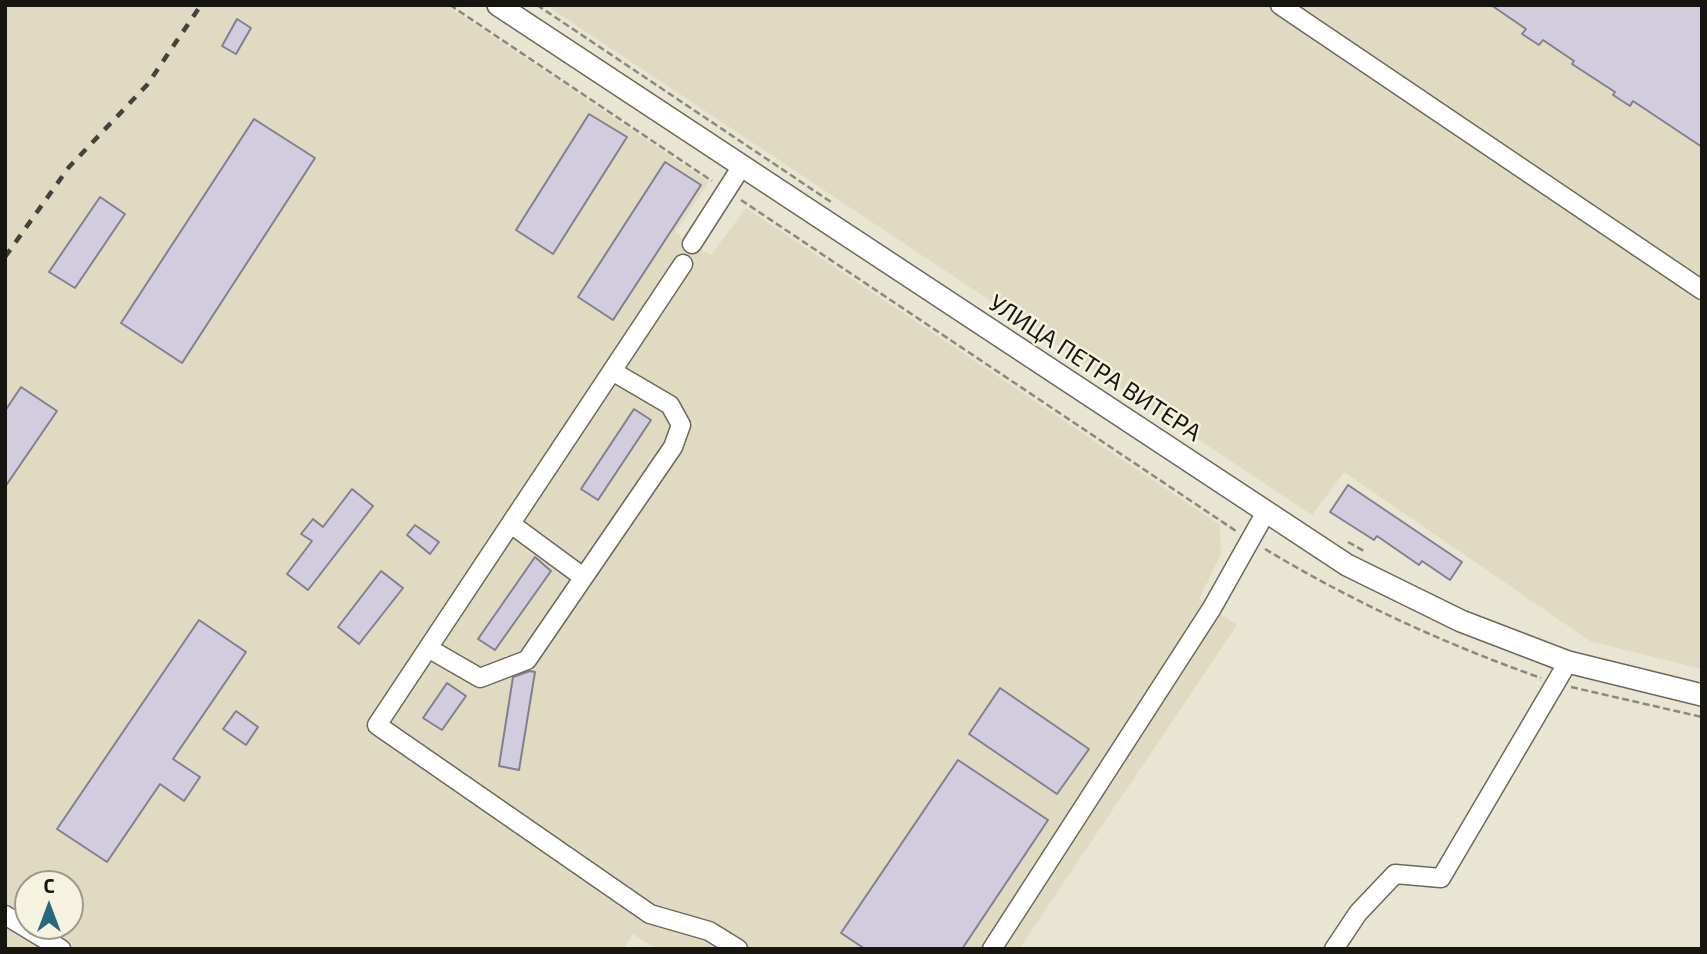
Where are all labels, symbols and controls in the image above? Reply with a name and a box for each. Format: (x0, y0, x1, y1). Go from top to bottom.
street label: УЛИЦА ПЕТРА ВИТЕРА (983, 289, 1207, 447)
north arrow (14, 870, 84, 940)
text: С (43, 874, 55, 897)

